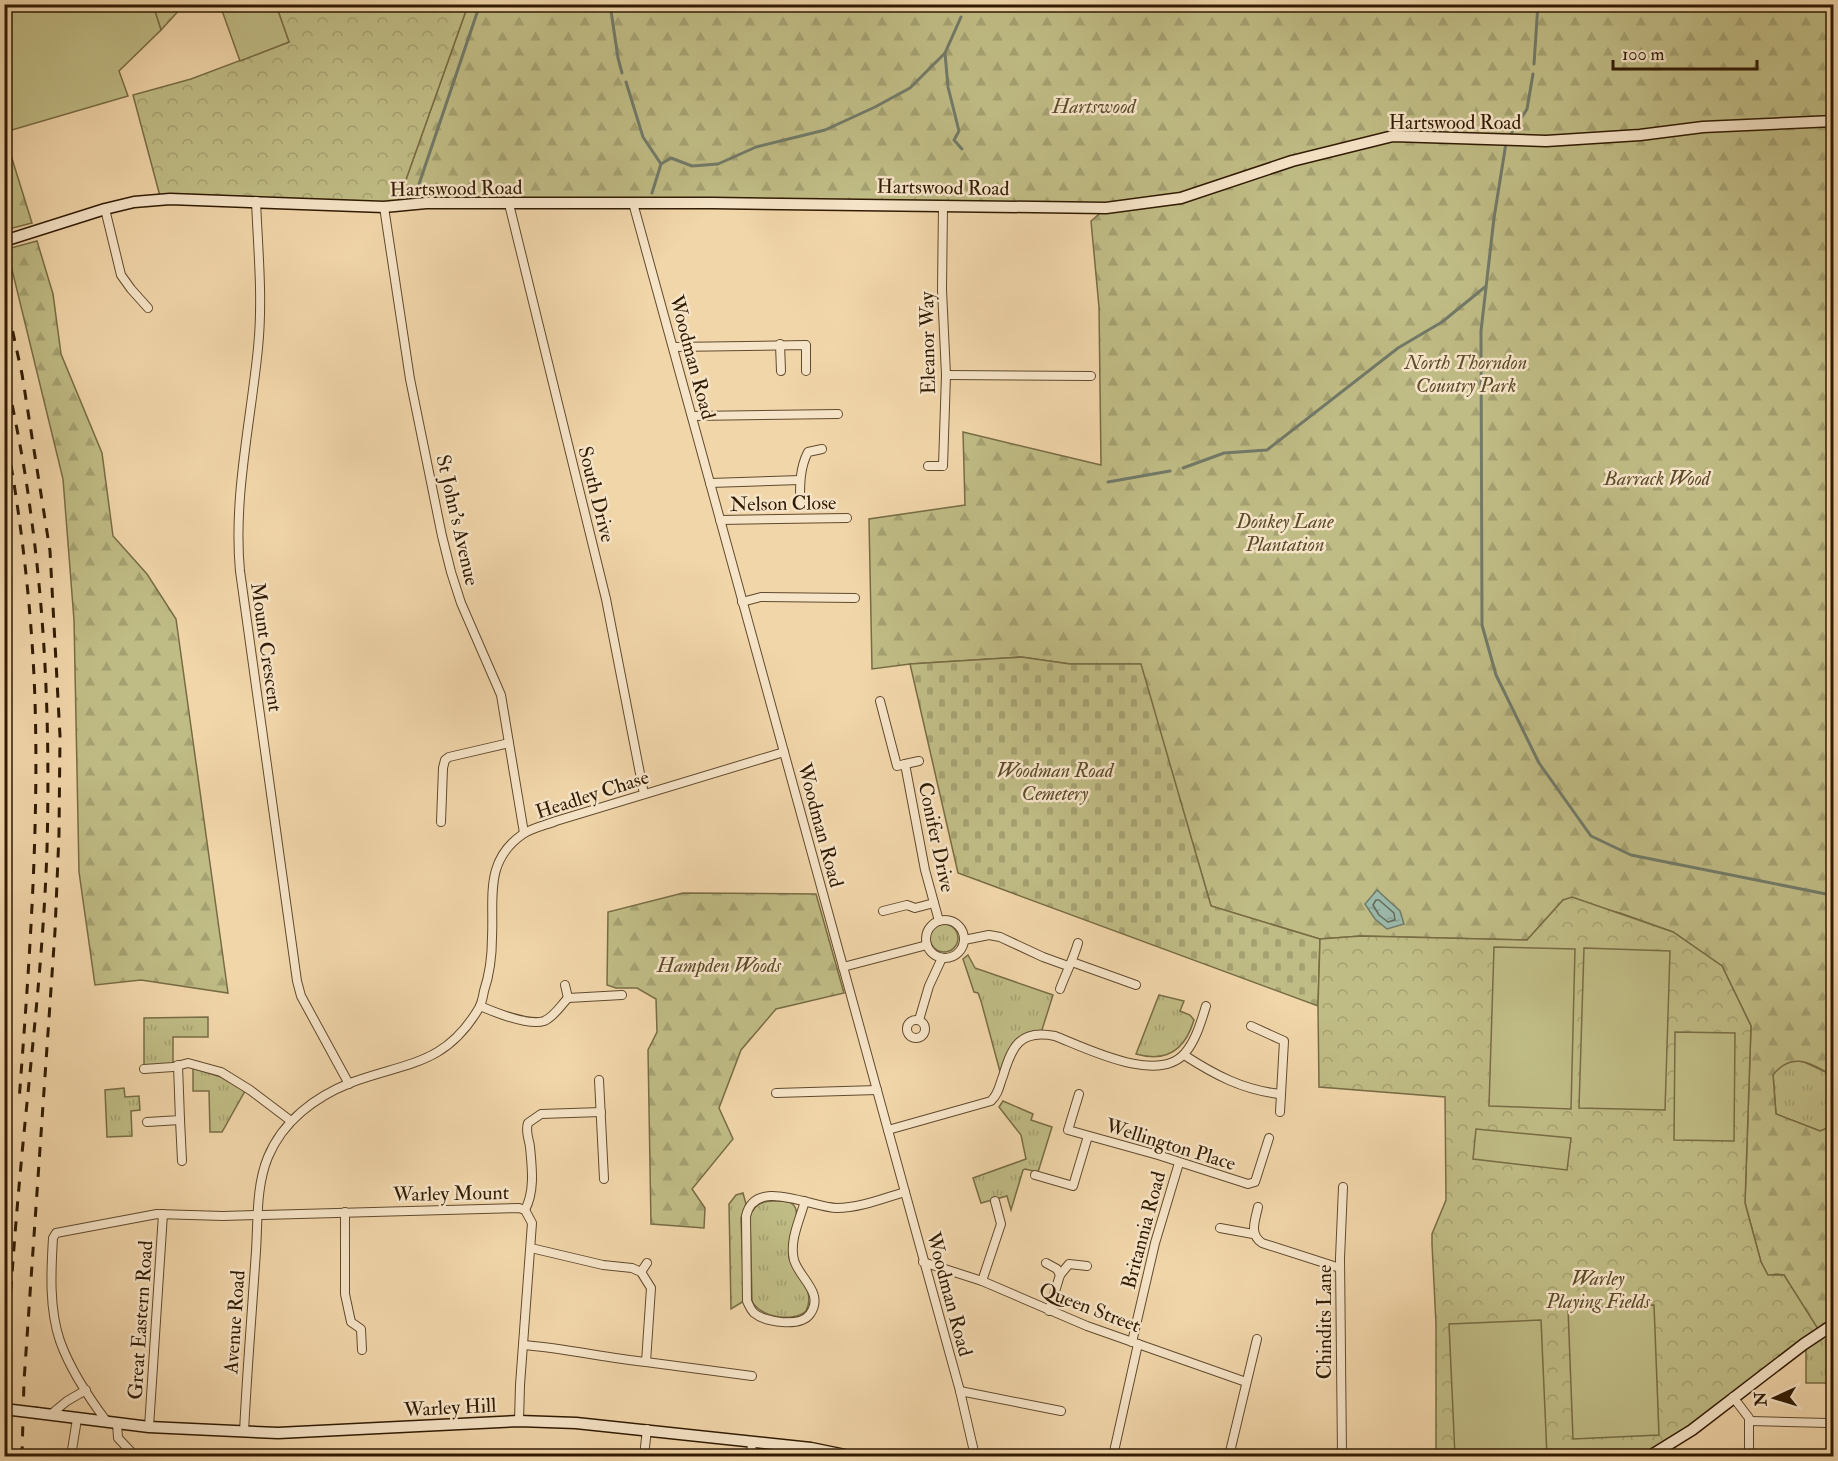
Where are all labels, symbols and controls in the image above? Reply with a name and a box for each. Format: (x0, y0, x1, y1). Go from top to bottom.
scale bar (1613, 33, 1757, 71)
text: 100 m (1622, 43, 1665, 66)
park label: Hartswood (1051, 94, 1137, 119)
street label: Hartswood Road (1389, 110, 1522, 135)
street label: Hartswood Road (876, 174, 1010, 201)
street label: Hartswood Road (389, 175, 523, 202)
street label: Eleanor Way (914, 290, 941, 395)
street label: Woodman Road (664, 291, 721, 422)
park label: North Thorndon Country Park (1404, 350, 1527, 398)
street label: South Drive (573, 444, 620, 545)
street label: St John's Avenue (430, 452, 485, 588)
park label: Barrack Wood (1603, 466, 1712, 491)
street label: Nelson Close (730, 490, 836, 517)
park label: Donkey Lane Plantation (1235, 509, 1334, 557)
street label: Mount Crescent (245, 581, 288, 714)
park label: Woodman Road Cemetery (997, 758, 1115, 806)
street label: Woodman Road (792, 759, 849, 890)
street label: Headley Chase (532, 764, 652, 825)
street label: Conifer Drive (913, 780, 960, 895)
park label: Hampden Woods (656, 953, 782, 978)
street label: Wellington Place (1102, 1113, 1239, 1176)
street label: Britannia Road (1116, 1169, 1171, 1292)
street label: Warley Mount (392, 1180, 510, 1207)
street label: Woodman Road (921, 1228, 978, 1359)
street label: Great Eastern Road (122, 1239, 159, 1401)
street label: Chindits Lane (1312, 1265, 1337, 1379)
park label: Warley Playing Fields (1545, 1266, 1650, 1314)
street label: Avenue Road (218, 1269, 251, 1376)
street label: Queen Street (1036, 1277, 1145, 1338)
north arrow (1745, 1368, 1805, 1428)
text: N (1751, 1390, 1772, 1408)
street label: Warley Hill (402, 1393, 497, 1422)

